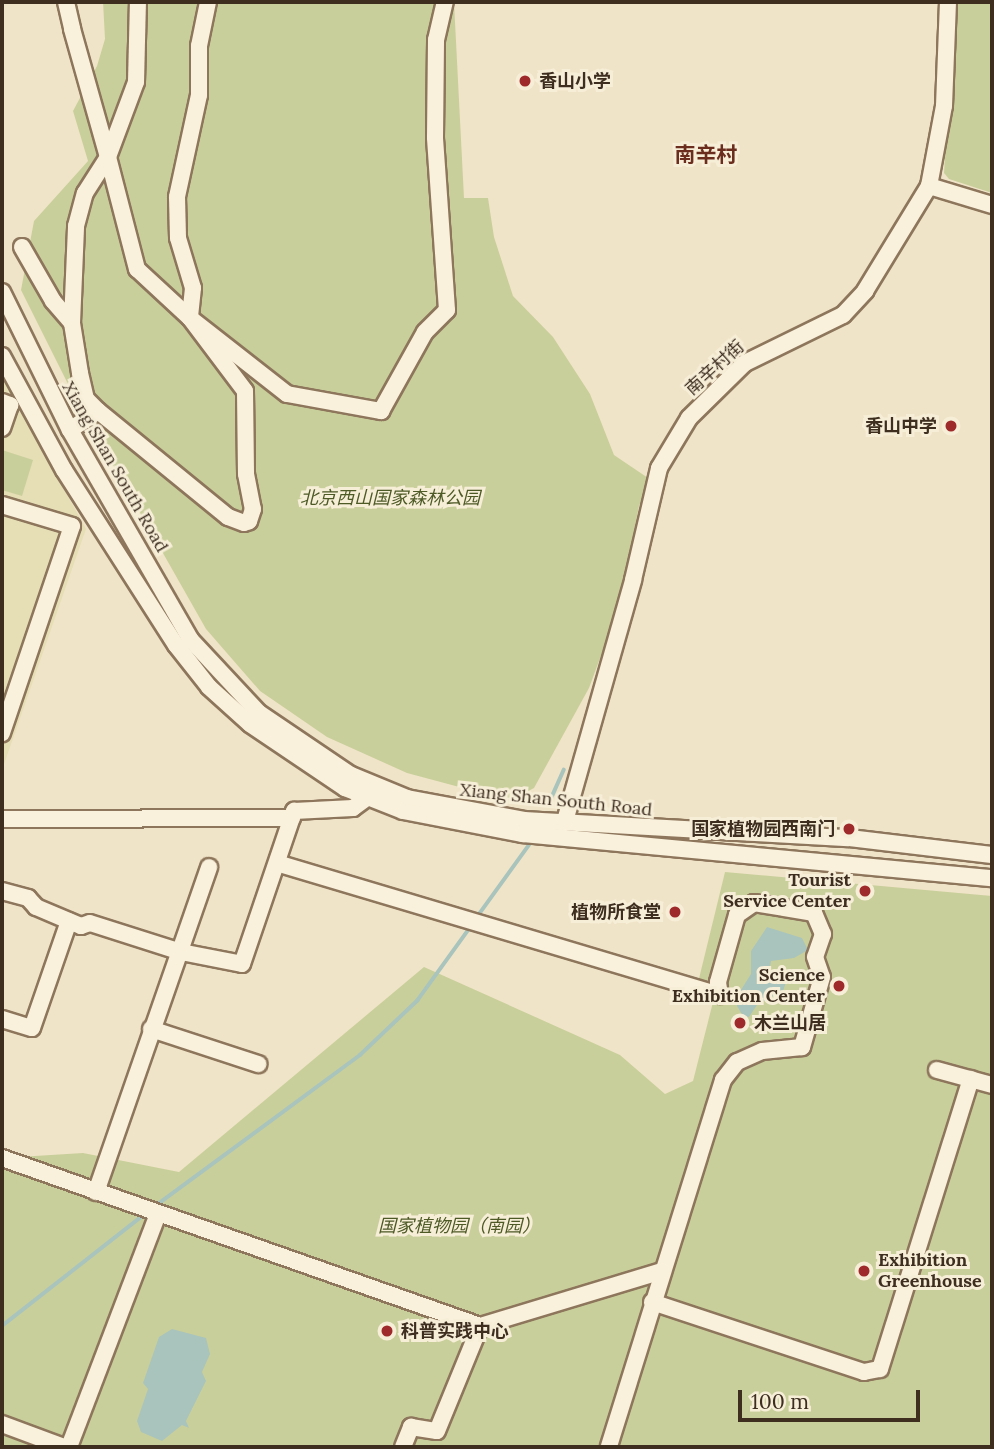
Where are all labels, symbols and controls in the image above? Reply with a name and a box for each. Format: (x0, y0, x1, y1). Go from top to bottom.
place label: 香山小学 (539, 70, 611, 92)
marker: 香山小学 (517, 73, 533, 89)
district label: 南辛村 (675, 142, 737, 168)
street label: 南辛村街 (681, 336, 749, 400)
street label: Xiang Shan South Road (57, 378, 173, 556)
place label: 香山中学 (865, 415, 937, 437)
marker: 香山中学 (943, 418, 959, 434)
park label: 北京西山国家森林公园 (300, 487, 480, 509)
street label: Xiang Shan South Road (459, 779, 653, 821)
place label: 国家植物园西南门 (691, 818, 835, 840)
marker: 国家植物园西南门 (841, 821, 857, 837)
place label: Tourist Service Center (723, 870, 851, 912)
marker: Tourist Service Center (857, 883, 873, 899)
place label: 植物所食堂 (571, 901, 661, 923)
marker: 植物所食堂 (667, 904, 683, 920)
place label: Science Exhibition Center (672, 965, 825, 1007)
marker: Science Exhibition Center (831, 978, 847, 994)
place label: 木兰山居 (754, 1012, 826, 1034)
marker: 木兰山居 (732, 1015, 748, 1031)
park label: 国家植物园（南园） (378, 1215, 540, 1237)
place label: Exhibition Greenhouse (878, 1250, 982, 1292)
marker: Exhibition Greenhouse (856, 1263, 872, 1279)
place label: 科普实践中心 (401, 1320, 509, 1342)
marker: 科普实践中心 (379, 1323, 395, 1339)
scale bar (742, 1376, 924, 1420)
text: 100 m (751, 1388, 809, 1415)

